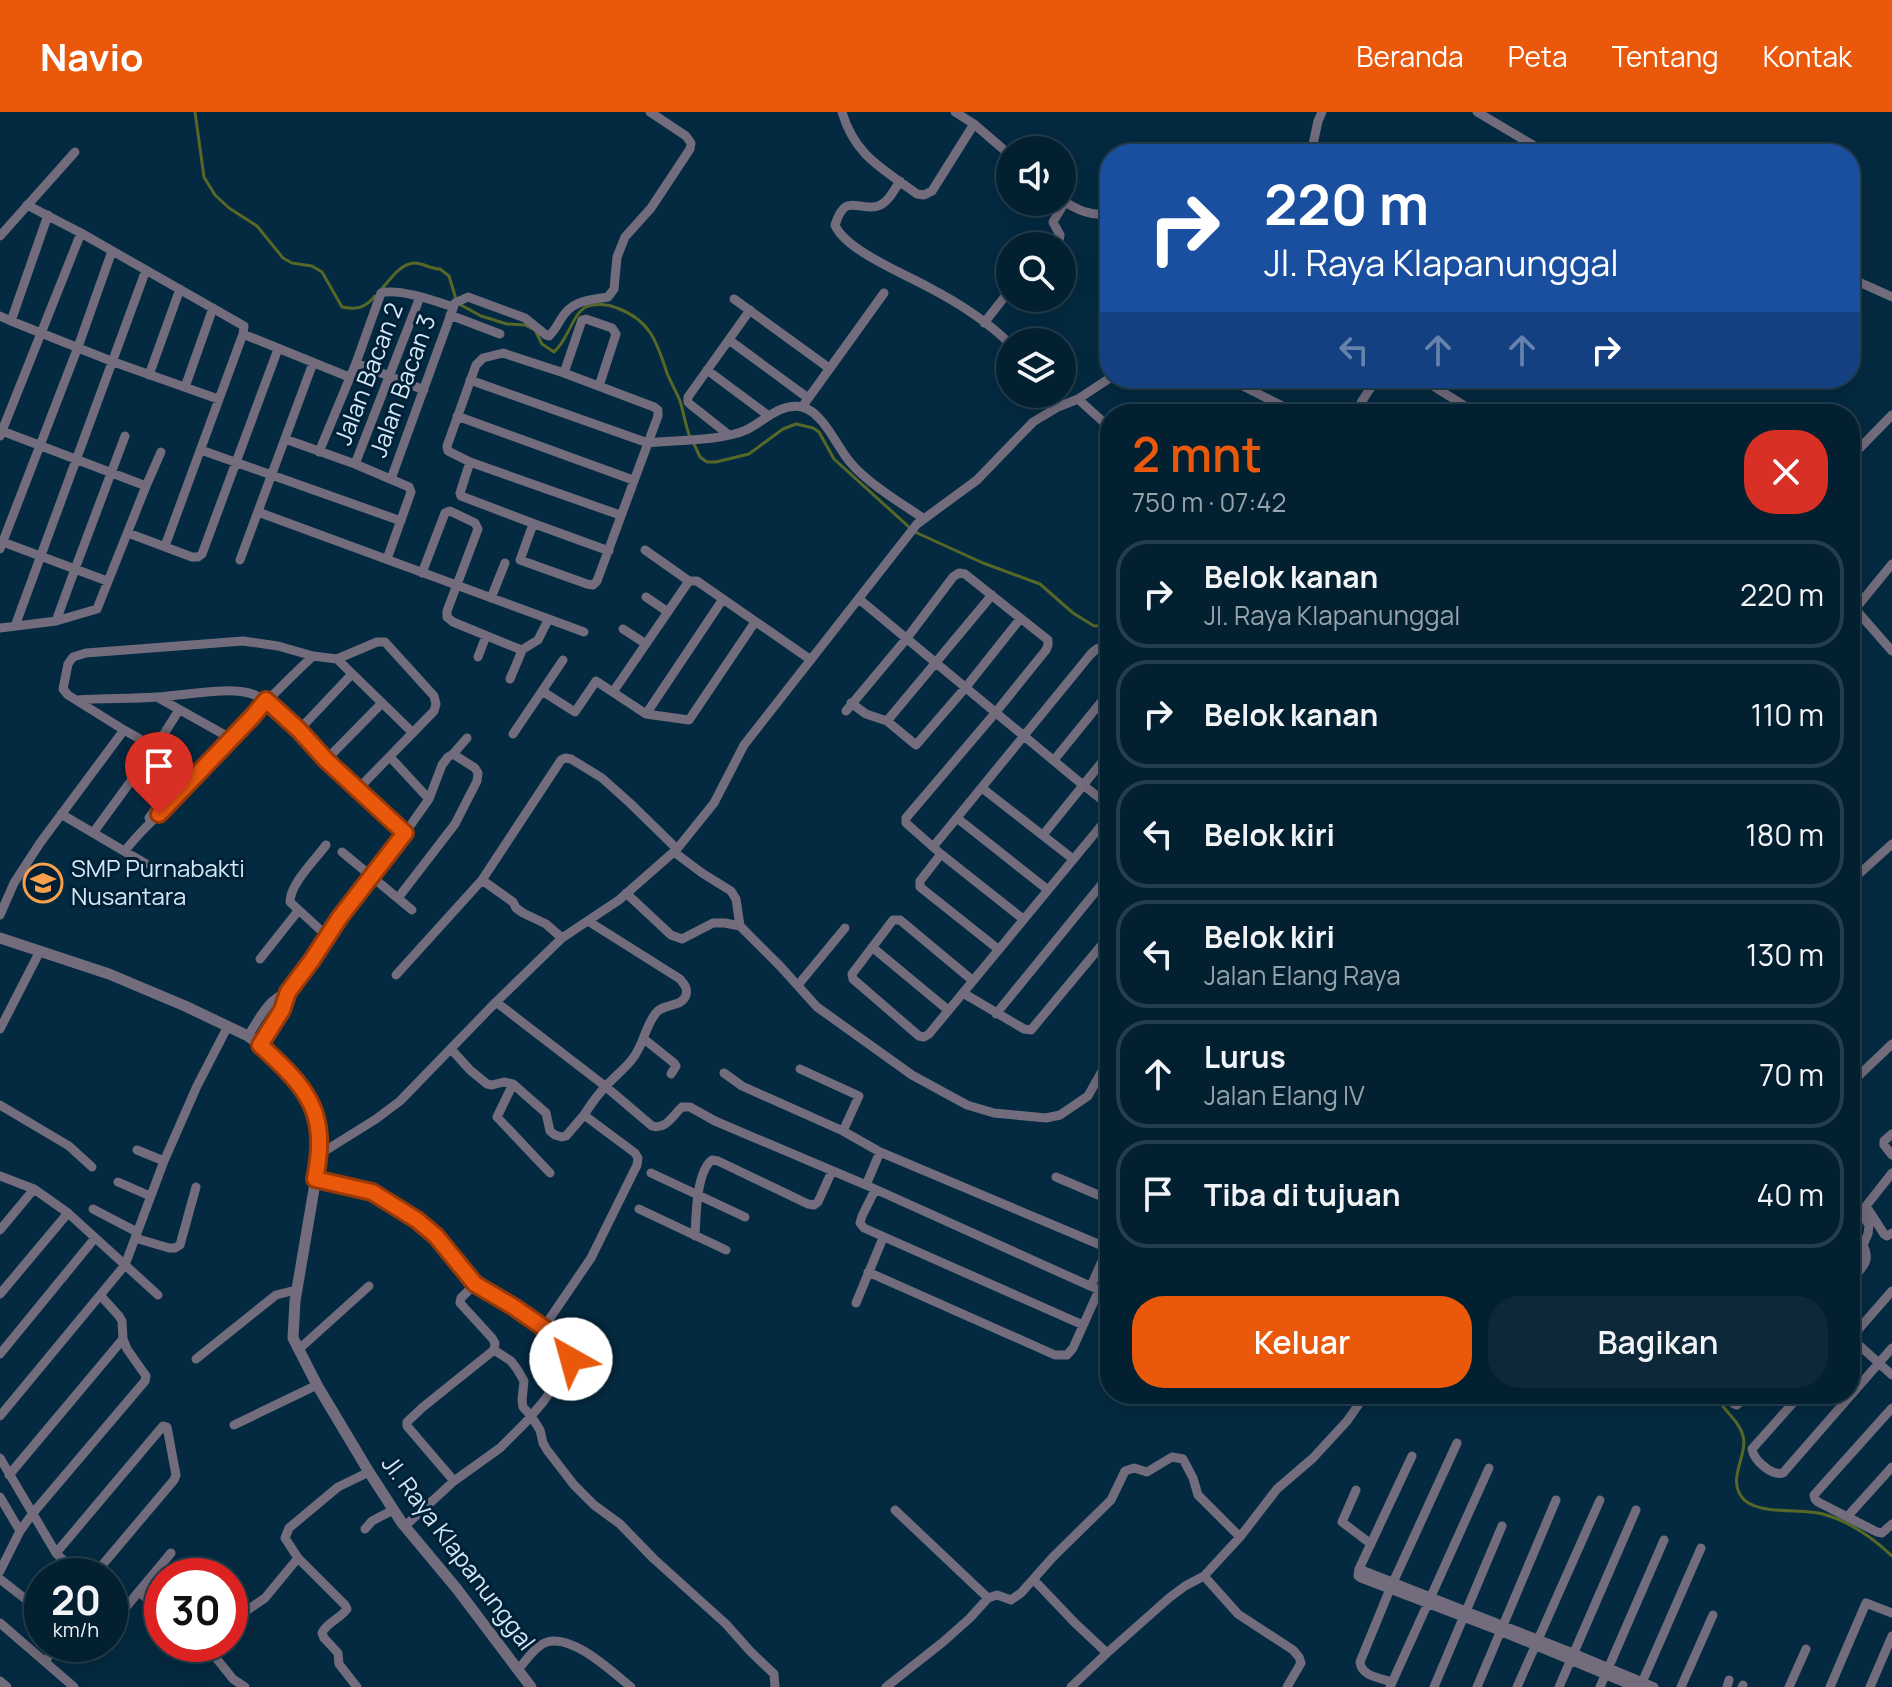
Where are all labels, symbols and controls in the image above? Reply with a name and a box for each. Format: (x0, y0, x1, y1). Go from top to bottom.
text: Navio (40, 30, 144, 82)
text: Beranda (1356, 37, 1464, 75)
text: Peta (1508, 37, 1568, 75)
text: Tentang (1612, 37, 1719, 75)
text: Kontak (1763, 37, 1852, 75)
map controls (996, 136, 1076, 408)
button: sound (996, 136, 1076, 216)
text: 220 m (1264, 165, 1429, 242)
icon: right (1132, 176, 1236, 280)
button: search (996, 232, 1076, 312)
text: Jl. Raya Klapanunggal (1264, 238, 1619, 287)
street label: Jalan Bacan 2 (325, 298, 410, 449)
street label: Jalan Bacan 3 (361, 310, 443, 461)
button: layers (996, 328, 1076, 408)
icon: left (1332, 328, 1376, 372)
icon: ahead (1416, 328, 1460, 372)
icon: ahead (1500, 328, 1544, 372)
icon: right (1584, 328, 1628, 372)
text: 2 mnt (1132, 421, 1262, 486)
button: close (1744, 430, 1828, 514)
text: 750 m · 07:42 (1132, 484, 1286, 520)
text: Belok kanan (1204, 556, 1378, 597)
icon: right (1136, 572, 1180, 616)
text: 220 m (1740, 574, 1824, 615)
text: Jl. Raya Klapanunggal (1204, 597, 1460, 633)
icon: right (1136, 692, 1180, 736)
text: Belok kanan (1204, 694, 1378, 735)
text: 110 m (1751, 694, 1824, 735)
pin (125, 732, 193, 814)
icon: arrive (137, 744, 181, 788)
icon: left (1136, 812, 1180, 856)
text: Belok kiri (1204, 814, 1335, 855)
text: 180 m (1745, 814, 1824, 855)
place label: SMP Purnabakti Nusantara (71, 851, 245, 912)
school or university icon: SMP Purnabakti Nusantara (22, 862, 64, 904)
text: Belok kiri (1204, 916, 1335, 957)
icon: left (1136, 932, 1180, 976)
text: 130 m (1746, 934, 1824, 975)
text: Jalan Elang Raya (1204, 957, 1401, 993)
text: Lurus (1204, 1036, 1286, 1077)
icon: ahead (1136, 1052, 1180, 1096)
text: 70 m (1759, 1054, 1824, 1095)
text: Jalan Elang IV (1204, 1077, 1365, 1113)
icon: arrive (1136, 1172, 1180, 1216)
text: Tiba di tujuan (1204, 1174, 1401, 1215)
text: 40 m (1757, 1174, 1824, 1215)
button: Keluar (1132, 1296, 1472, 1388)
button: Bagikan (1488, 1296, 1828, 1388)
position arrow (529, 1317, 613, 1401)
street label: Jl. Raya Klapanunggal (375, 1448, 544, 1656)
speed limit sign: 30 (144, 1558, 248, 1662)
text: 20 (51, 1572, 101, 1627)
text: km/h (53, 1616, 99, 1643)

